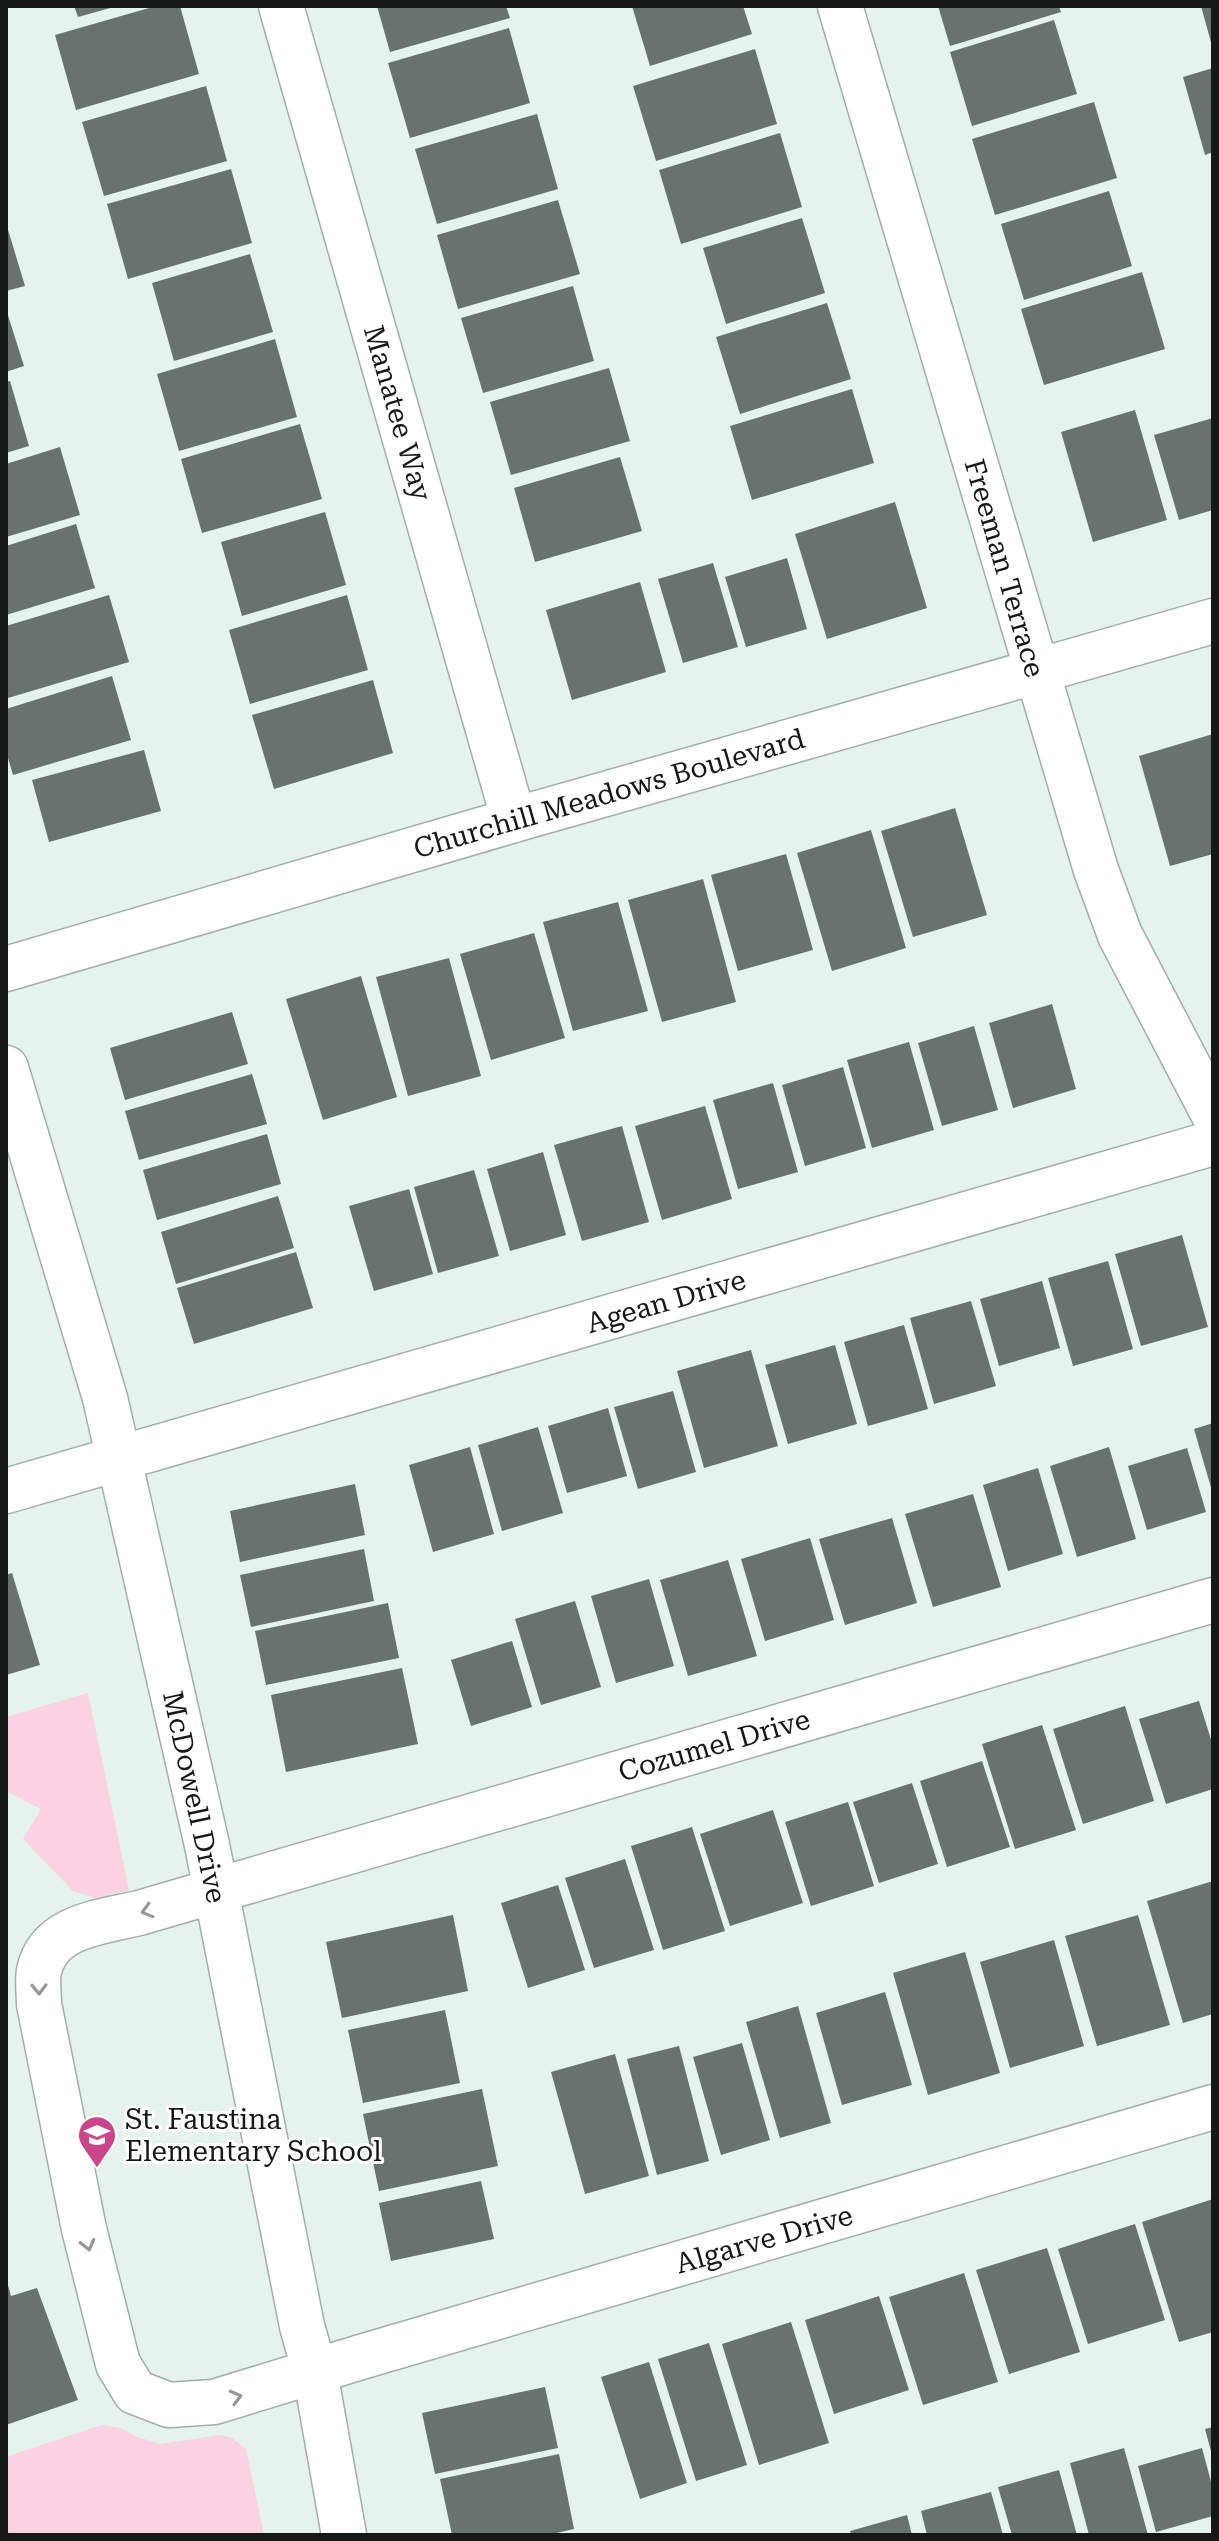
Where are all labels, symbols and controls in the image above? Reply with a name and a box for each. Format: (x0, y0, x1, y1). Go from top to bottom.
street label: Manatee Way (357, 322, 438, 505)
street label: Freeman Terrace (958, 455, 1051, 681)
street label: Churchill Meadows Boulevard (410, 722, 809, 865)
street label: Agean Drive (583, 1263, 749, 1340)
street label: McDowell Drive (156, 1688, 233, 1906)
street label: Cozumel Drive (615, 1702, 814, 1789)
one-way arrow (140, 1902, 154, 1918)
one-way arrow (30, 1983, 48, 1996)
place label: St. Faustina Elementary School (125, 2103, 382, 2168)
school or university icon: St. Faustina Elementary School (76, 2114, 118, 2169)
street label: Algarve Drive (672, 2198, 856, 2281)
one-way arrow (79, 2237, 96, 2251)
one-way arrow (228, 2389, 242, 2406)

